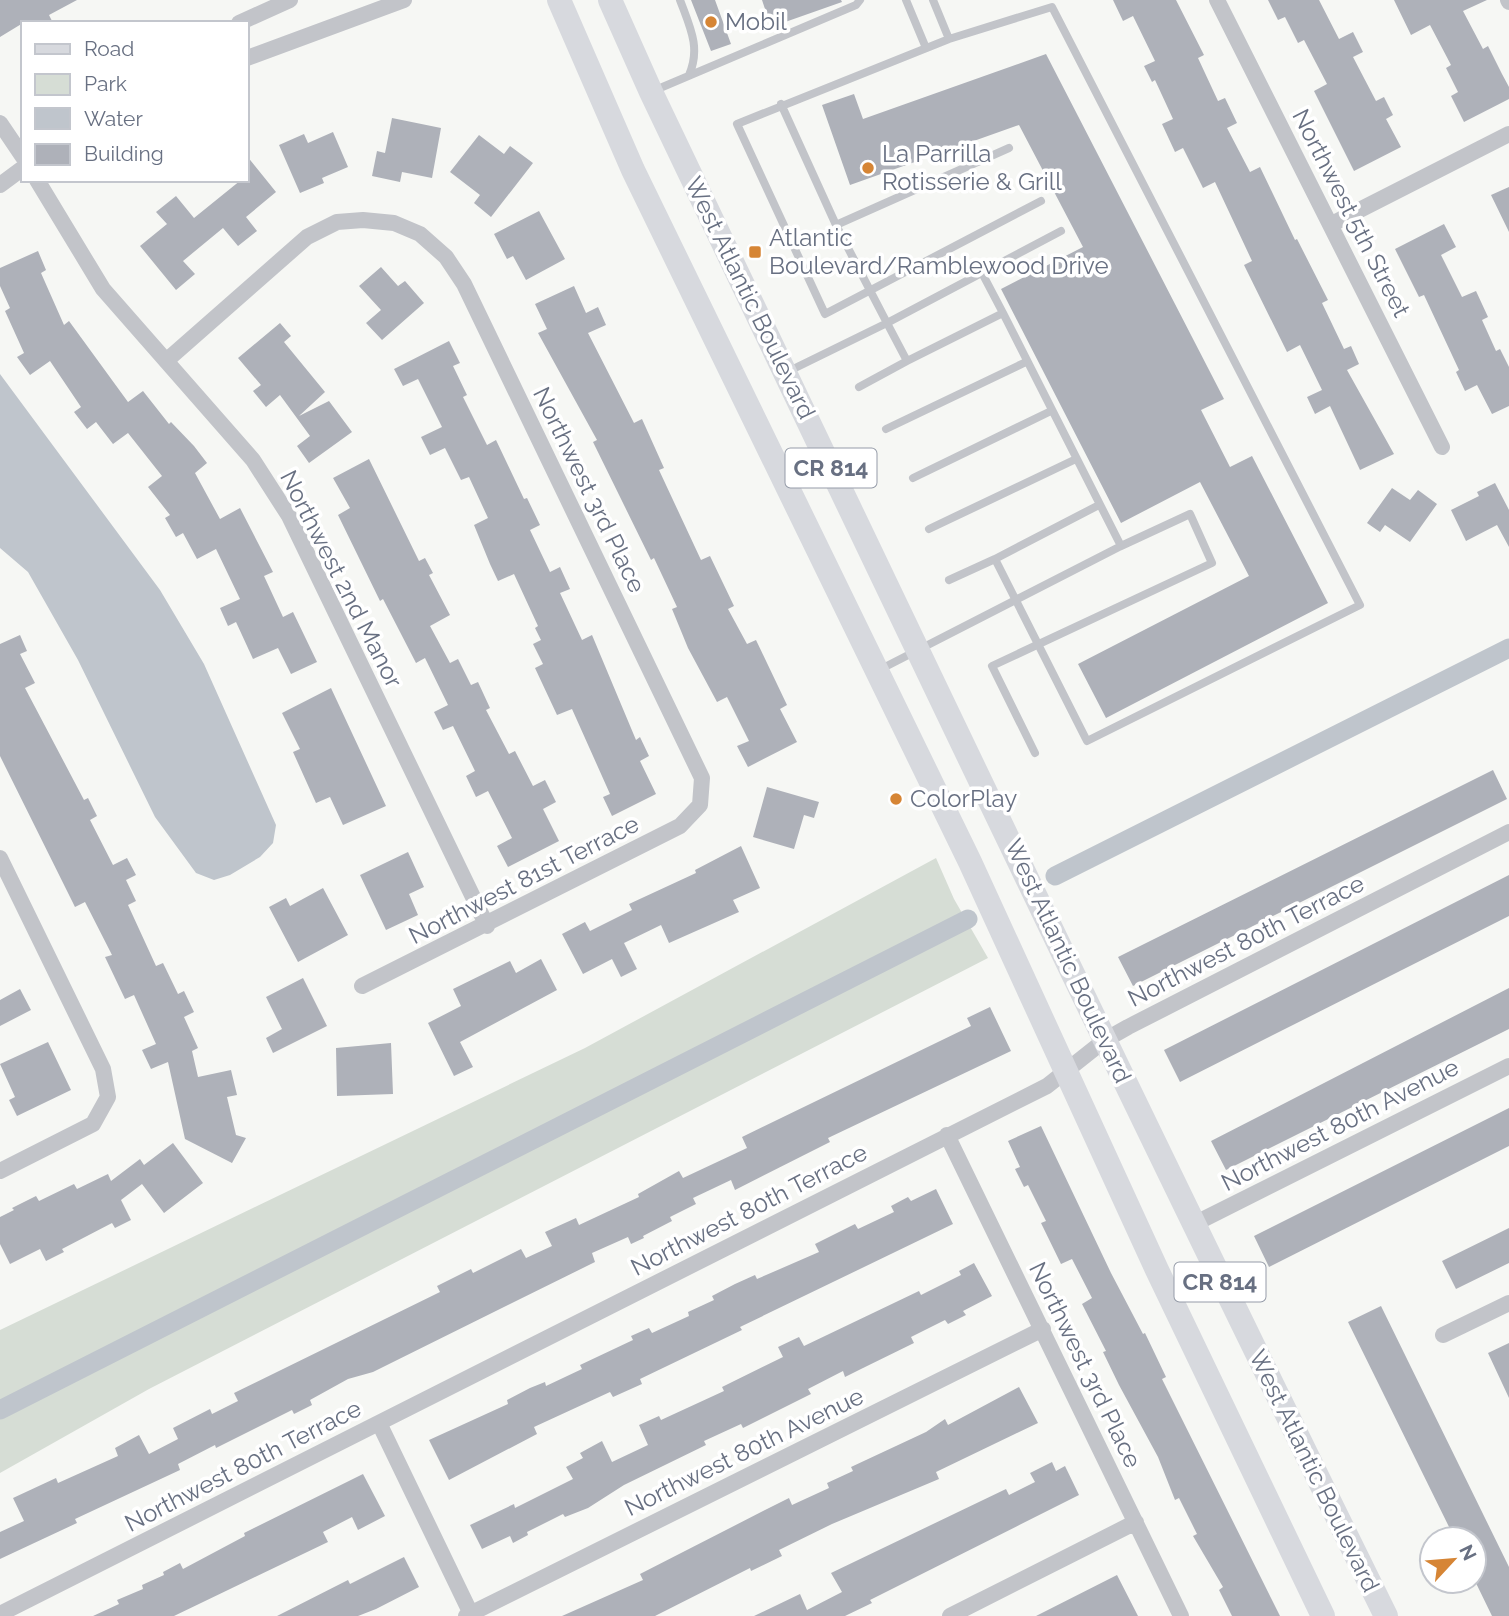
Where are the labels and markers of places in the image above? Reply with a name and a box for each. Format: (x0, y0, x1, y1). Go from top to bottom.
place label: Mobil (725, 7, 787, 36)
marker: Mobil (703, 14, 719, 30)
place label: La Parrilla Rotisserie & Grill (882, 139, 1062, 196)
marker: La Parrilla Rotisserie & Grill (860, 160, 876, 176)
place label: Atlantic Boulevard/Ramblewood Drive (769, 223, 1109, 280)
marker: Atlantic Boulevard/Ramblewood Drive (747, 244, 763, 260)
place label: ColorPlay (910, 784, 1017, 813)
marker: ColorPlay (888, 791, 904, 807)

